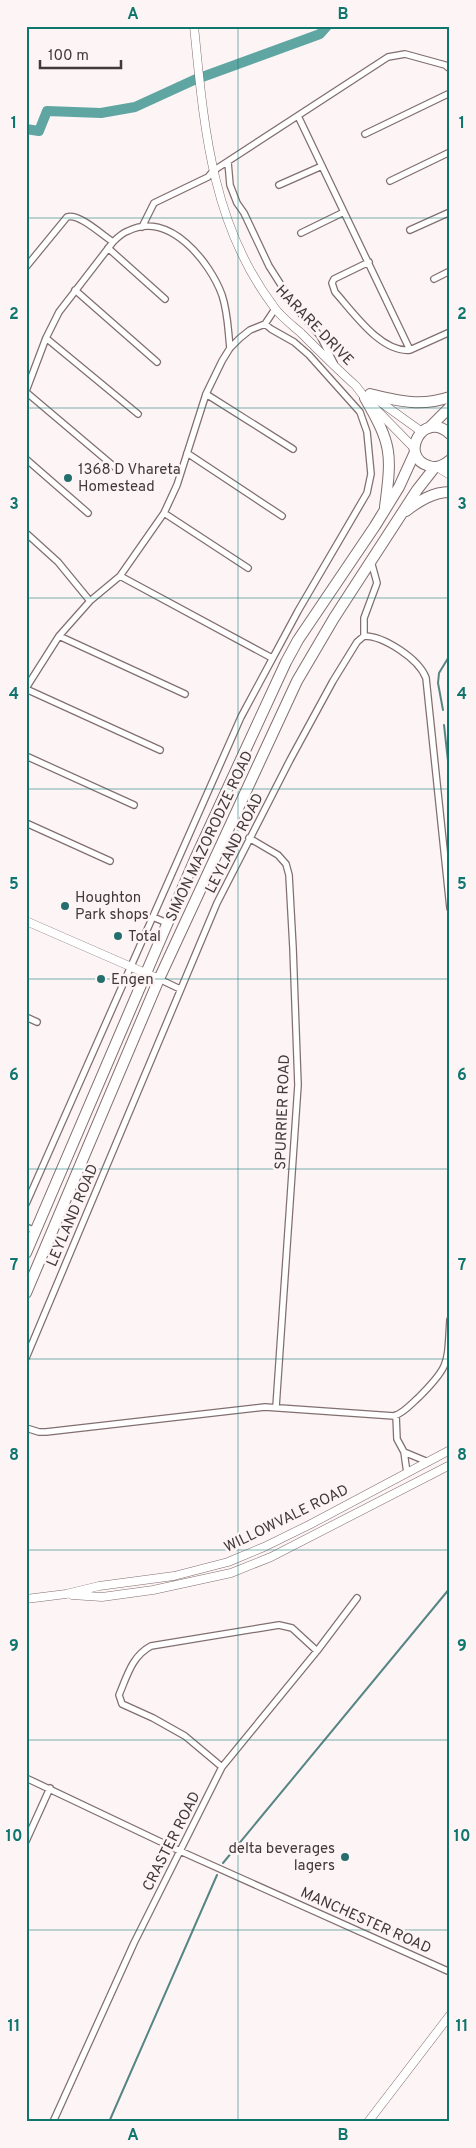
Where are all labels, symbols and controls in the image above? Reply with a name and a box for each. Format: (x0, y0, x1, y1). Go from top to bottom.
text: A (127, 5, 139, 25)
text: B (337, 5, 349, 25)
scale bar (40, 38, 121, 70)
text: 100 m (48, 47, 89, 66)
text: 1 (11, 114, 17, 134)
text: 1 (459, 114, 465, 134)
street label: HARARE DRIVE (271, 282, 357, 370)
text: 2 (9, 305, 19, 325)
text: 2 (457, 305, 467, 325)
place label: 1368 D Vhareta Homestead (78, 461, 181, 497)
marker: 1368 D Vhareta Homestead (62, 472, 74, 484)
text: 3 (9, 495, 19, 515)
text: 3 (457, 495, 467, 515)
text: 4 (9, 685, 19, 705)
text: 4 (457, 685, 467, 705)
street label: SIMON MAZORODZE ROAD (162, 748, 258, 925)
street label: LEYLAND ROAD (202, 791, 269, 897)
text: 5 (9, 875, 19, 895)
text: 5 (457, 875, 467, 895)
place label: Houghton Park shops (75, 889, 149, 925)
marker: Houghton Park shops (59, 900, 71, 912)
place label: Total (128, 928, 161, 947)
marker: Total (112, 930, 124, 942)
place label: Engen (111, 971, 154, 990)
marker: Engen (95, 973, 107, 985)
street label: SPURRIER ROAD (272, 1054, 295, 1170)
text: 6 (9, 1066, 19, 1086)
text: 6 (457, 1066, 467, 1086)
street label: LEYLAND ROAD (43, 1161, 104, 1270)
text: 7 (10, 1256, 18, 1276)
text: 7 (458, 1256, 466, 1276)
text: 8 (9, 1446, 19, 1466)
text: 8 (457, 1446, 467, 1466)
street label: WILLOWVALE ROAD (221, 1481, 352, 1558)
text: 9 (9, 1637, 19, 1657)
text: 9 (457, 1637, 467, 1657)
street label: CRASTER ROAD (139, 1789, 206, 1895)
text: 10 (6, 1827, 22, 1847)
text: 10 (454, 1827, 470, 1847)
place label: delta beverages lagers (228, 1840, 335, 1876)
marker: delta beverages lagers (339, 1851, 351, 1863)
street label: MANCHESTER ROAD (297, 1884, 434, 1959)
text: 11 (8, 2017, 20, 2037)
text: 11 (456, 2017, 468, 2037)
text: A (127, 2126, 139, 2146)
text: B (337, 2126, 349, 2146)

